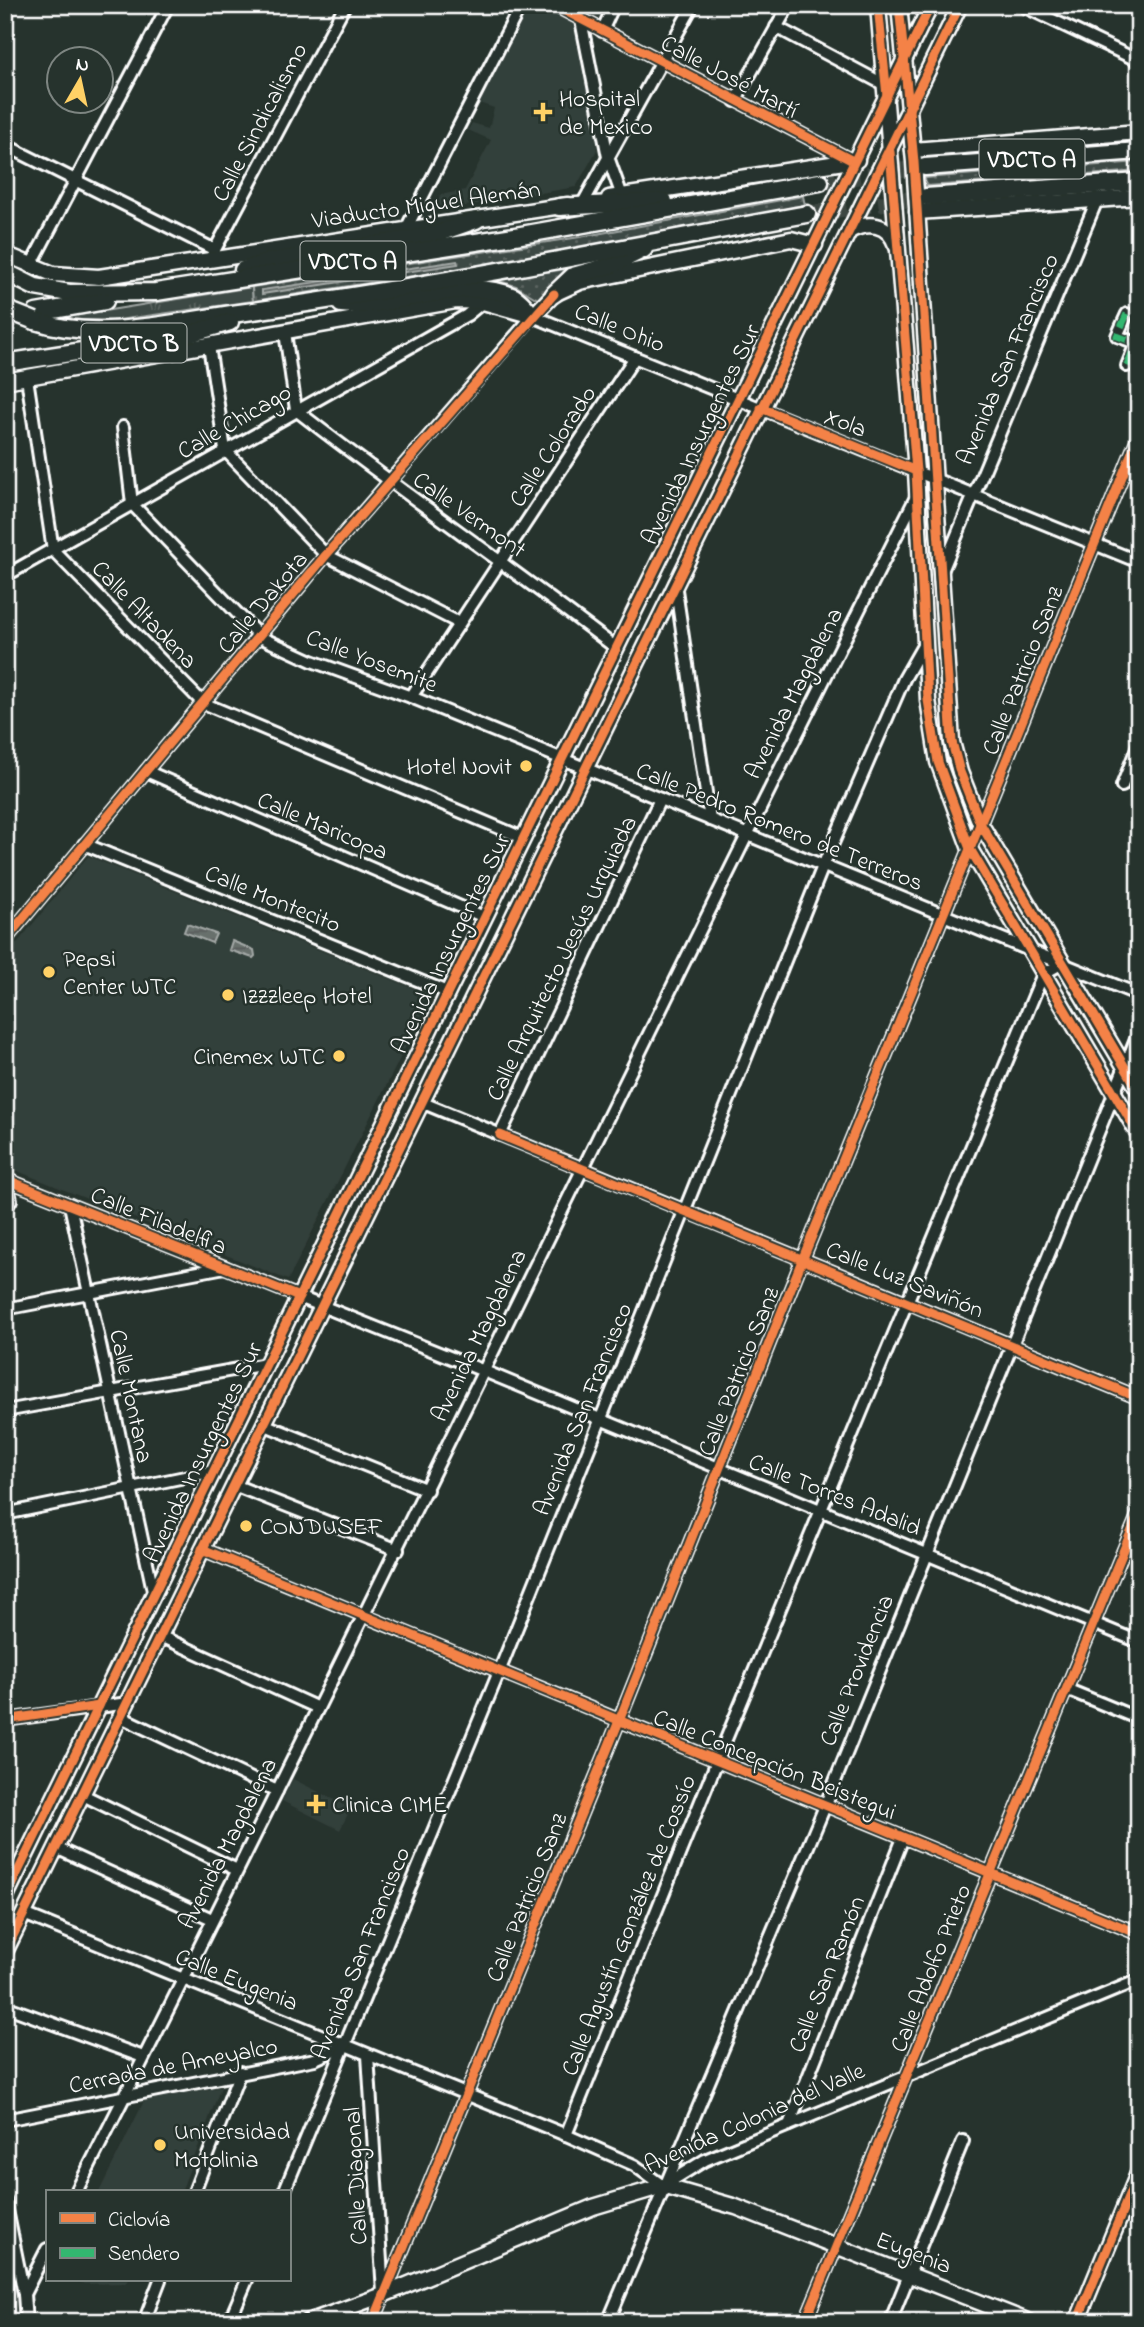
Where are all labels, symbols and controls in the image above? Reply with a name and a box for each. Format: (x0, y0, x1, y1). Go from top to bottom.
street label: Calle José Martí (654, 27, 804, 129)
street label: Calle Sindicalismo (205, 37, 318, 209)
north arrow (46, 46, 116, 116)
text: N (74, 51, 91, 80)
place label: Hospital de Mexico (559, 83, 653, 146)
marker: Hospital de Mexico (533, 102, 553, 122)
road number: VDCTO A (979, 140, 1084, 178)
street label: Viaducto Miguel Alemán (309, 173, 543, 240)
road number: VDCTO A (300, 242, 406, 280)
street label: Avenida San Francisco (949, 249, 1070, 471)
street label: Calle Ohio (569, 295, 670, 363)
street label: Avenida Insurgentes Sur (634, 318, 771, 551)
road number: VDCTO B (82, 324, 186, 362)
street label: Calle Chicago (172, 376, 299, 470)
street label: Calle Colorado (502, 380, 607, 515)
street label: Xola (819, 400, 871, 449)
street label: Calle Vermont (405, 464, 532, 568)
street label: Calle Dakota (210, 544, 318, 663)
street label: Calle Altadena (82, 553, 204, 678)
street label: Calle Patricio Sanz (974, 580, 1075, 761)
street label: Avenida Magdalena (737, 602, 854, 786)
street label: Calle Yosemite (300, 621, 442, 704)
place label: Hotel Novit (406, 751, 512, 786)
street label: Calle Pedro Romero de Terreros (630, 755, 928, 902)
marker: Hotel Novit (518, 758, 534, 774)
street label: Calle Maricopa (251, 784, 393, 871)
street label: Calle Arquitecto Jesús Urquiada (479, 810, 648, 1108)
street label: Avenida Insurgentes Sur (384, 827, 521, 1060)
street label: Calle Montecito (199, 857, 345, 944)
place label: Pepsi Center WTC (63, 943, 177, 1006)
marker: Pepsi Center WTC (41, 964, 57, 980)
place label: Izzzleep Hotel (242, 980, 372, 1015)
marker: Izzzleep Hotel (220, 987, 236, 1003)
place label: Cinemex WTC (193, 1041, 325, 1076)
marker: Cinemex WTC (331, 1048, 347, 1064)
street label: Calle Filadelfia (85, 1179, 232, 1266)
street label: Calle Luz Saviñón (820, 1234, 988, 1329)
street label: Avenida Magdalena (423, 1244, 537, 1428)
street label: Calle Patricio Sanz (690, 1281, 791, 1462)
street label: Avenida San Francisco (526, 1298, 643, 1522)
street label: Calle Montana (98, 1327, 161, 1467)
street label: Avenida Insurgentes Sur (136, 1336, 273, 1569)
street label: Calle Torres Adalid (743, 1446, 926, 1547)
place label: CONDUSEF (260, 1511, 383, 1546)
marker: CONDUSEF (238, 1518, 254, 1534)
street label: Calle Providencia (812, 1590, 905, 1752)
street label: Calle Concepción Beistegui (647, 1702, 901, 1831)
street label: Avenida Magdalena (171, 1752, 288, 1936)
street label: Calle Agustín González de Cossío (554, 1770, 707, 2082)
place label: Clinica CIME (332, 1789, 447, 1824)
marker: Clinica CIME (306, 1794, 326, 1814)
street label: Calle Patricio Sanz (478, 1807, 579, 1988)
street label: Avenida San Francisco (304, 1842, 421, 2066)
street label: Calle Adolfo Prieto (883, 1880, 982, 2058)
street label: Calle San Ramón (781, 1891, 876, 2059)
street label: Calle Eugenia (169, 1941, 303, 2022)
street label: Cerrada de Ameyalco (66, 2030, 281, 2106)
street label: Avenida Colonia del Valle (639, 2055, 871, 2184)
street label: Calle Diagonal (336, 2106, 379, 2246)
place label: Universidad Motolinia (174, 2116, 290, 2179)
marker: Universidad Motolinia (152, 2137, 168, 2153)
legend (46, 2190, 290, 2282)
text: Ciclovía (108, 2206, 170, 2236)
street label: Eugenia (870, 2224, 956, 2285)
text: Sendero (108, 2240, 180, 2270)

